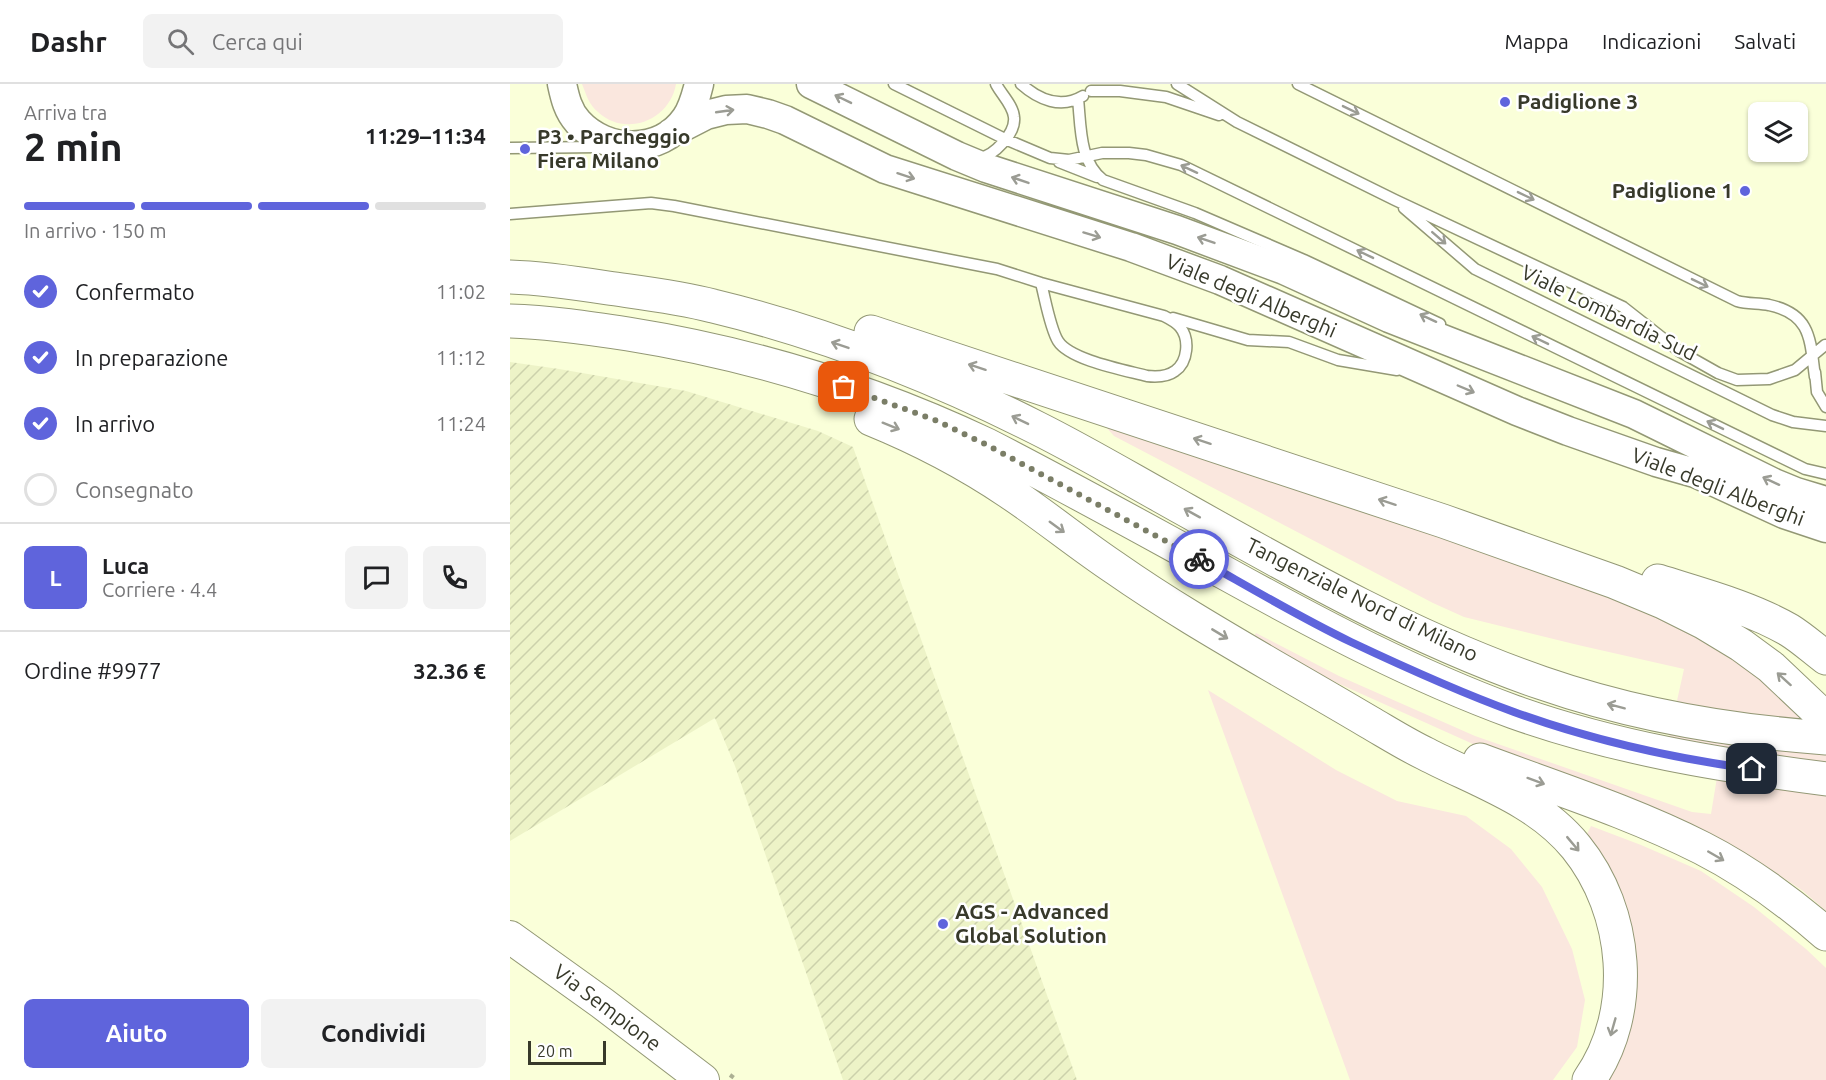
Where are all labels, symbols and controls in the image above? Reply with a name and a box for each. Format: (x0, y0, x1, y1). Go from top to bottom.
search box (143, 14, 563, 68)
icon: search (164, 25, 197, 58)
text: Dashr (30, 26, 107, 57)
text: Cerca qui (212, 29, 303, 54)
text: Mappa (1504, 29, 1569, 53)
text: Indicazioni (1602, 29, 1701, 53)
text: Salvati (1734, 29, 1796, 53)
place label: Padiglione 3 (1517, 89, 1638, 113)
one-way arrow (834, 93, 852, 105)
marker: Padiglione 3 (1498, 95, 1512, 109)
text: Arriva tra (24, 101, 107, 124)
map controls (1748, 102, 1808, 162)
button: layers (1748, 102, 1808, 162)
one-way arrow (1341, 105, 1359, 116)
one-way arrow (715, 106, 734, 117)
text: 11:29–11:34 (365, 123, 486, 148)
place label: P3 • Parcheggio Fiera Milano (537, 124, 690, 172)
text: 2 min (24, 125, 123, 168)
marker: P3 • Parcheggio Fiera Milano (518, 142, 532, 156)
one-way arrow (1181, 162, 1199, 174)
one-way arrow (896, 171, 915, 182)
one-way arrow (1011, 174, 1030, 185)
place label: Padiglione 1 (1612, 178, 1733, 202)
marker: Padiglione 1 (1738, 184, 1752, 198)
one-way arrow (1516, 191, 1534, 203)
text: In arrivo · 150 m (24, 219, 167, 242)
one-way arrow (1082, 230, 1101, 241)
one-way arrow (1431, 231, 1446, 245)
one-way arrow (1197, 234, 1216, 245)
street label: Viale degli Alberghi (1162, 248, 1340, 342)
one-way arrow (1356, 248, 1374, 260)
street label: Viale Lombardia Sud (1518, 259, 1701, 365)
icon: check (24, 275, 57, 308)
one-way arrow (1691, 278, 1709, 289)
text: Confermato (75, 279, 195, 304)
text: 11:02 (436, 280, 486, 303)
one-way arrow (1420, 312, 1438, 324)
one-way arrow (1531, 333, 1549, 345)
one-way arrow (831, 338, 850, 349)
icon: check (24, 341, 57, 374)
text: In preparazione (75, 345, 228, 370)
text: 11:12 (436, 346, 486, 369)
pin (818, 361, 869, 412)
one-way arrow (968, 361, 987, 372)
icon: bag (827, 370, 860, 403)
one-way arrow (1456, 384, 1474, 395)
icon: check (24, 407, 57, 440)
text: In arrivo (75, 411, 155, 436)
text: 11:24 (436, 412, 486, 435)
one-way arrow (1012, 413, 1030, 425)
one-way arrow (1707, 419, 1725, 430)
one-way arrow (881, 422, 899, 433)
one-way arrow (1193, 434, 1212, 445)
street label: Viale degli Alberghi (1628, 442, 1808, 530)
one-way arrow (1763, 474, 1781, 486)
text: Consegnato (75, 477, 194, 502)
one-way arrow (1378, 496, 1397, 507)
one-way arrow (1183, 507, 1201, 518)
one-way arrow (1049, 521, 1065, 533)
courier (1169, 529, 1229, 589)
street label: Tangenziale Nord di Milano (1242, 532, 1482, 666)
icon: bike (1183, 543, 1216, 576)
button: chat (345, 546, 408, 609)
button: phone (423, 546, 486, 609)
text: Luca (102, 553, 149, 578)
text: L (49, 565, 62, 590)
text: Corriere · 4.4 (102, 578, 217, 601)
one-way arrow (1211, 628, 1228, 640)
text: Ordine #9977 (24, 658, 161, 683)
text: 32.36 € (413, 658, 486, 683)
one-way arrow (1777, 672, 1792, 686)
one-way arrow (1607, 699, 1626, 711)
pin (1726, 743, 1777, 794)
icon: home (1735, 752, 1768, 785)
one-way arrow (1526, 776, 1545, 787)
one-way arrow (1566, 836, 1580, 851)
one-way arrow (1707, 850, 1724, 862)
place label: AGS - Advanced Global Solution (955, 899, 1109, 947)
marker: AGS - Advanced Global Solution (936, 917, 950, 931)
street label: Via Sempione (549, 959, 666, 1056)
button: Aiuto (24, 999, 249, 1068)
button: Condividi (261, 999, 486, 1068)
one-way arrow (1607, 1017, 1618, 1036)
scale bar (528, 1038, 606, 1066)
text: 20 m (537, 1042, 573, 1060)

